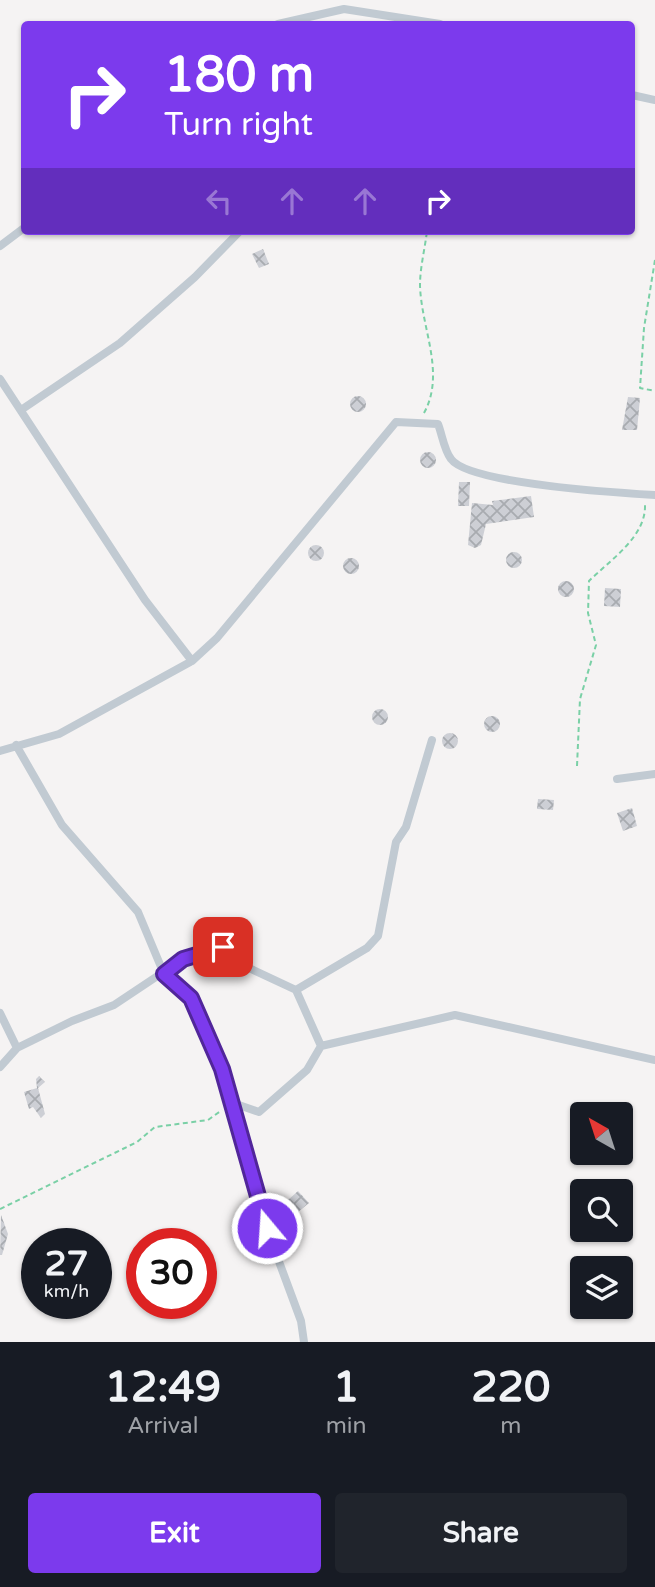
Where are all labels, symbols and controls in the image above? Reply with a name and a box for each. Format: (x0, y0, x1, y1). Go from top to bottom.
text: 180 m (164, 46, 314, 105)
icon: right (49, 49, 140, 140)
text: Turn right (164, 106, 313, 144)
icon: left (200, 182, 238, 220)
icon: ahead (273, 182, 311, 220)
icon: ahead (346, 182, 384, 220)
icon: right (419, 182, 457, 220)
pin (193, 917, 253, 977)
icon: arrive (204, 928, 242, 966)
north arrow (570, 1102, 634, 1166)
map controls (570, 1102, 633, 1319)
button: search (570, 1179, 633, 1242)
position arrow (230, 1191, 304, 1265)
speed limit sign: 30 (126, 1228, 217, 1319)
text: 27 (45, 1243, 88, 1285)
button: layers (570, 1256, 633, 1319)
text: km/h (44, 1280, 89, 1302)
text: 12:49 (105, 1362, 221, 1413)
text: 1 (333, 1362, 359, 1413)
text: 220 (471, 1362, 550, 1413)
text: Arrival (127, 1412, 198, 1440)
text: min (326, 1412, 367, 1440)
text: m (500, 1412, 521, 1440)
button: Exit (28, 1493, 321, 1573)
button: Share (335, 1493, 627, 1573)

